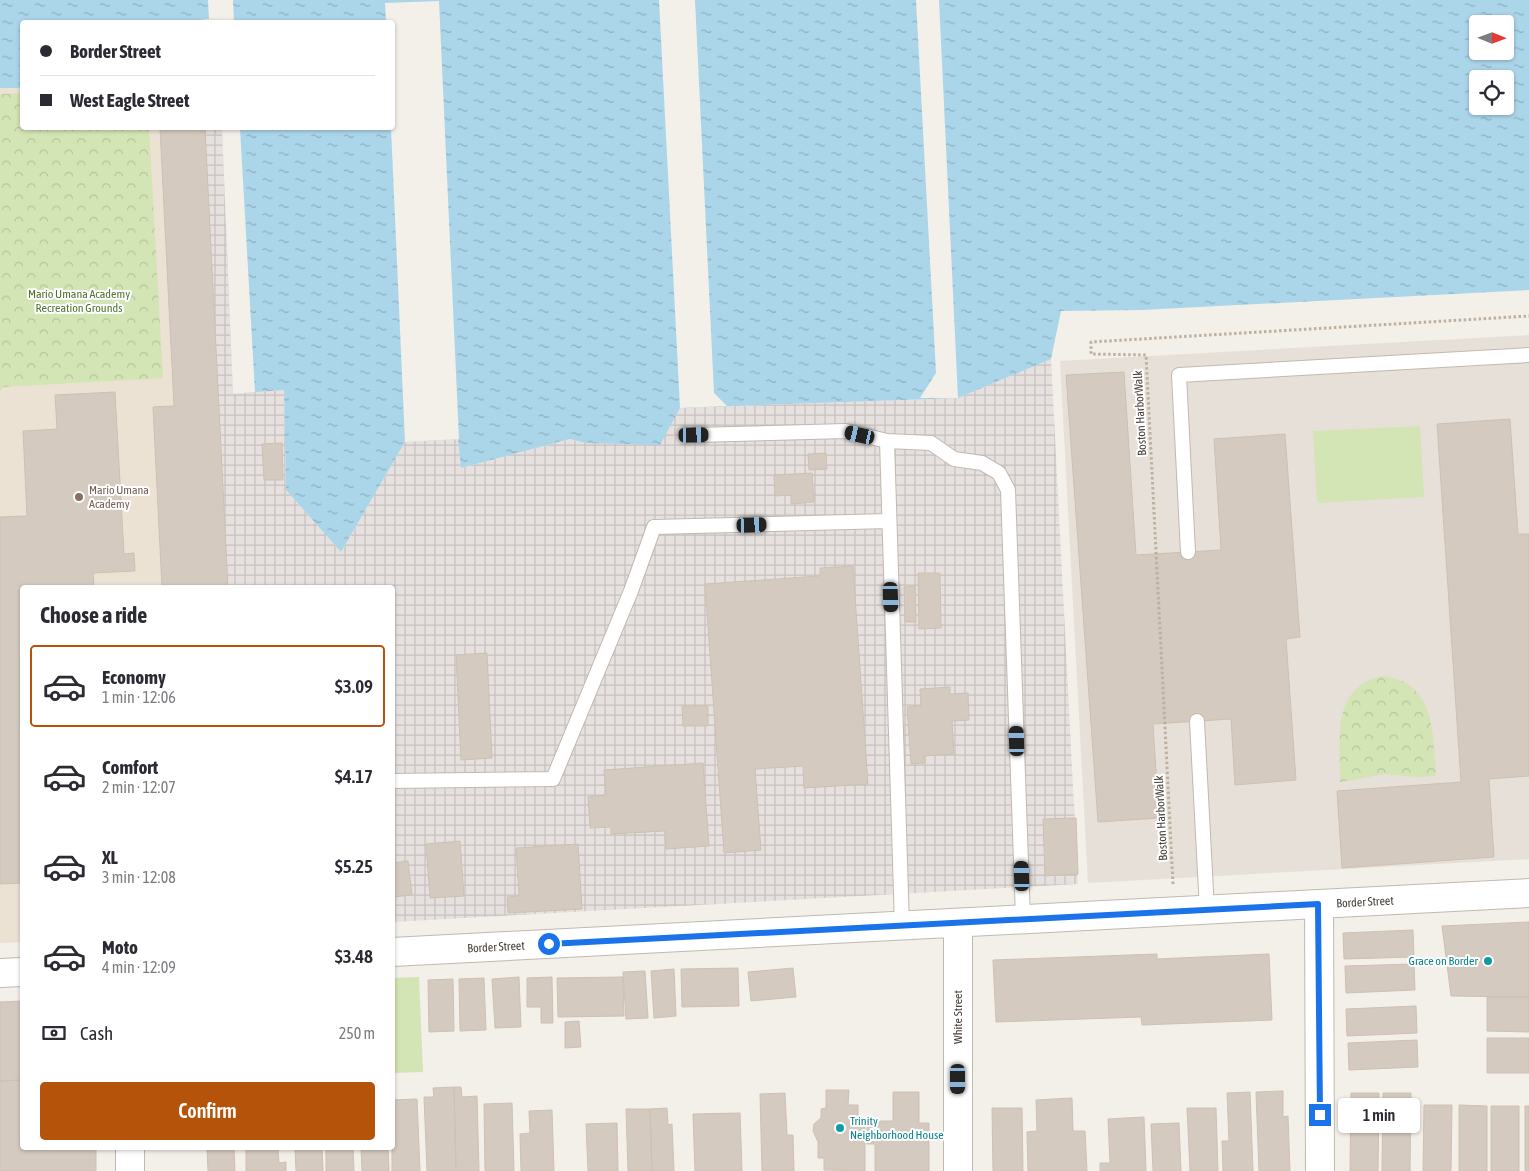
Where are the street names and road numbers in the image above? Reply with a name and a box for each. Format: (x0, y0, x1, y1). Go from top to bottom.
street label: Boston HarborWalk (1131, 369, 1149, 456)
street label: Boston HarborWalk (1152, 774, 1170, 861)
street label: Border Street (1336, 893, 1395, 910)
street label: Border Street (467, 938, 526, 955)
street label: White Street (951, 989, 965, 1044)

